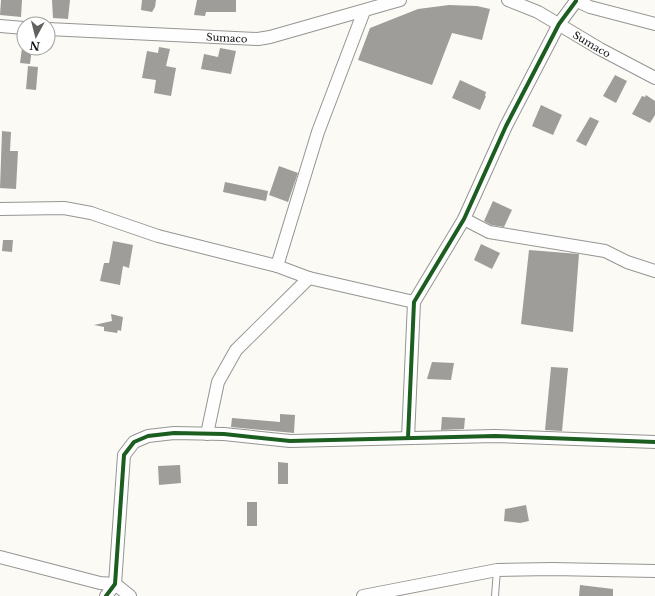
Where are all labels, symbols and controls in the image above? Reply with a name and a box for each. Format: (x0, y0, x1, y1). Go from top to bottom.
north arrow (16, 16, 56, 56)
street label: Sumaco (570, 28, 613, 61)
street label: Sumaco (206, 31, 248, 46)
text: N (28, 38, 41, 54)

